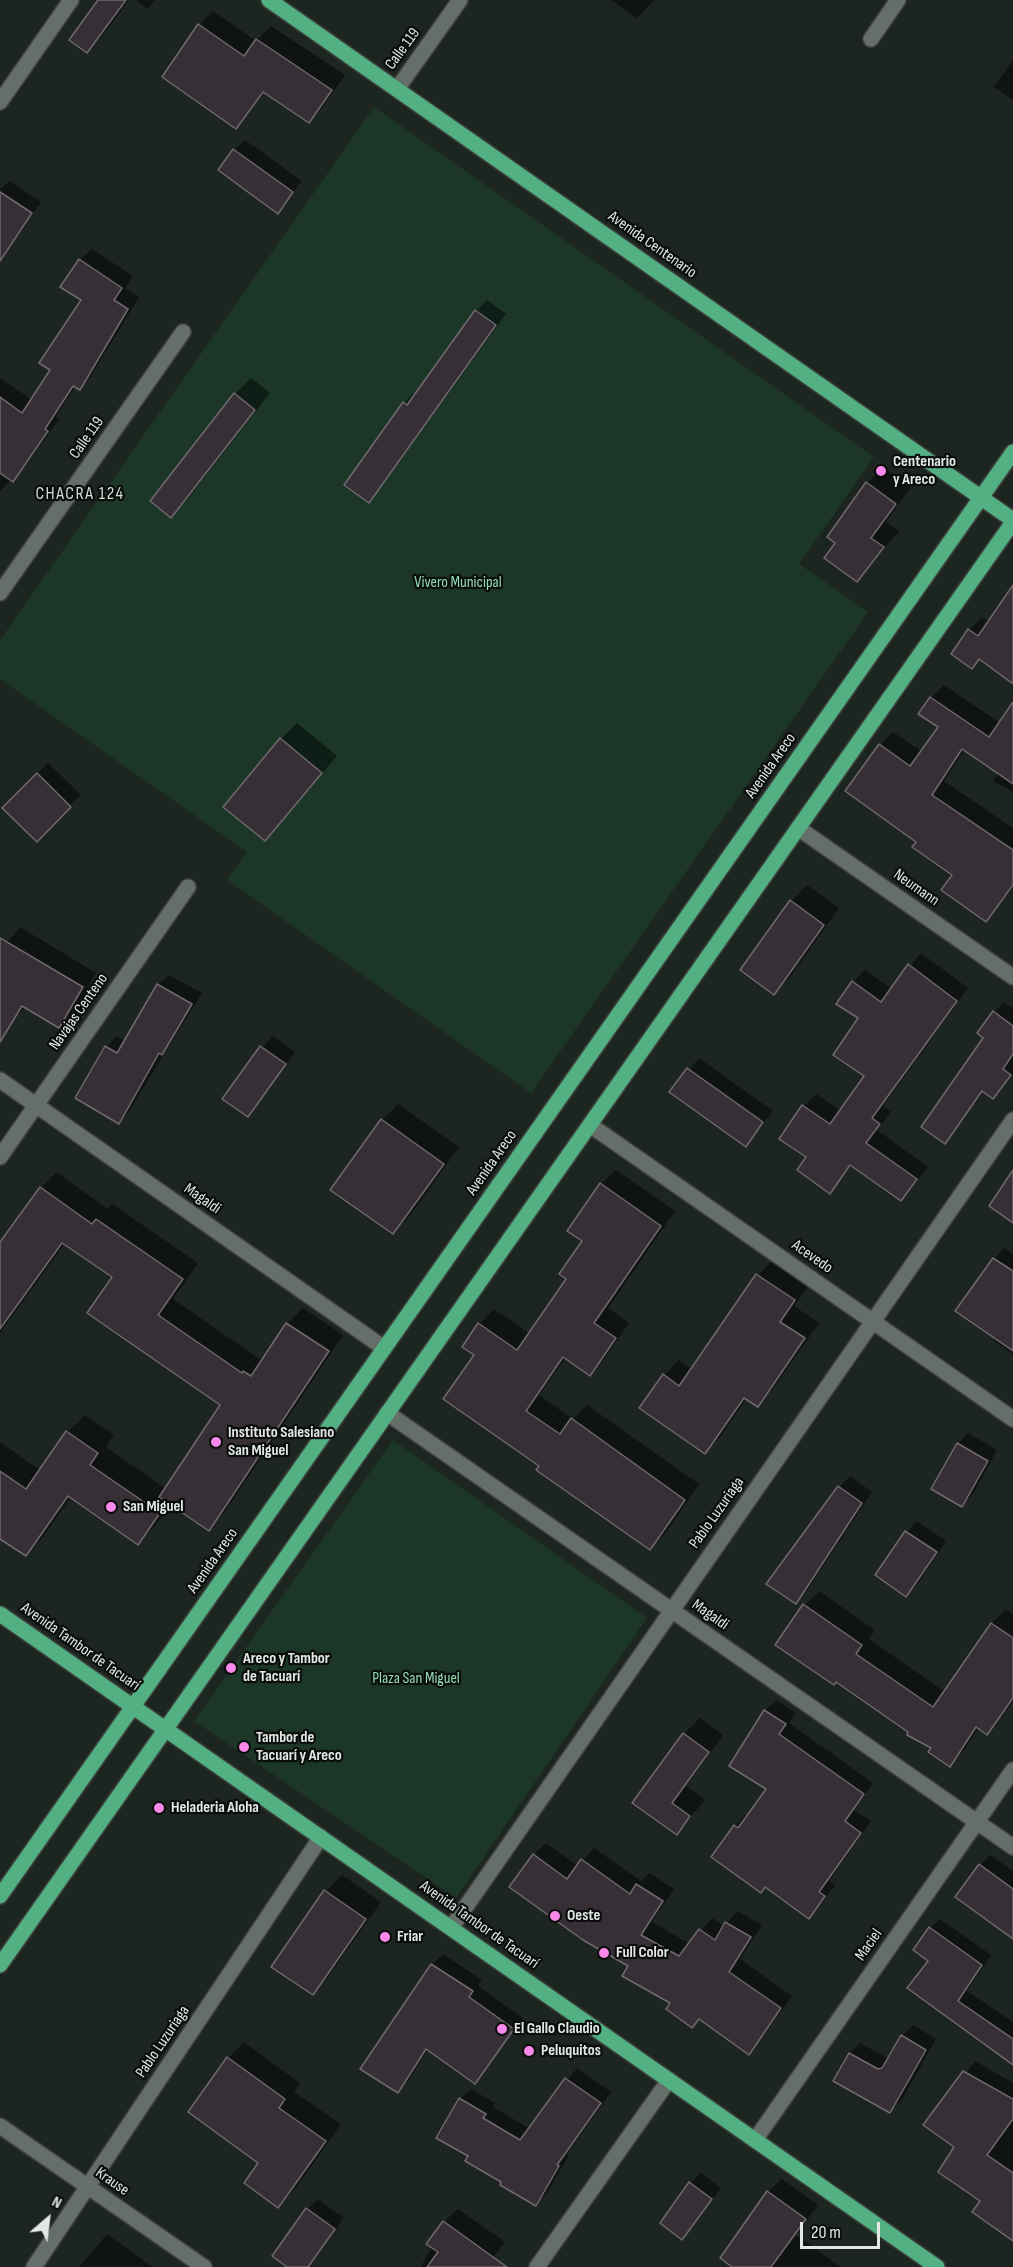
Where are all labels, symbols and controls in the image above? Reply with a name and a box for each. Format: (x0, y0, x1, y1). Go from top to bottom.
street label: Calle 119 (381, 24, 425, 74)
street label: Avenida Centenario (604, 207, 700, 283)
street label: Calle 119 (66, 413, 108, 463)
place label: Centenario y Areco (893, 452, 956, 490)
marker: Centenario y Areco (874, 464, 888, 478)
district label: CHACRA 124 (35, 483, 125, 505)
park label: Vivero Municipal (414, 573, 502, 593)
street label: Avenida Areco (742, 730, 800, 802)
street label: Neumann (889, 865, 943, 911)
street label: Navajas Centeno (46, 970, 112, 1054)
street label: Avenida Areco (463, 1127, 521, 1199)
street label: Magaldi (180, 1179, 224, 1219)
street label: Acevedo (788, 1236, 836, 1278)
place label: Instituto Salesiano San Miguel (228, 1423, 334, 1461)
marker: Instituto Salesiano San Miguel (209, 1435, 223, 1449)
street label: Pablo Luzuriaga (685, 1474, 749, 1552)
place label: San Miguel (123, 1497, 184, 1517)
marker: San Miguel (104, 1500, 118, 1514)
street label: Avenida Areco (184, 1525, 242, 1597)
street label: Magaldi (688, 1595, 732, 1635)
street label: Avenida Tambor de Tacuarí (17, 1599, 143, 1695)
place label: Areco y Tambor de Tacuarí (243, 1649, 330, 1687)
marker: Areco y Tambor de Tacuarí (224, 1661, 238, 1675)
park label: Plaza San Miguel (372, 1669, 460, 1689)
place label: Tambor de Tacuarí y Areco (256, 1728, 342, 1766)
marker: Tambor de Tacuarí y Areco (237, 1740, 251, 1754)
place label: Heladeria Aloha (171, 1798, 259, 1818)
marker: Heladeria Aloha (152, 1801, 166, 1815)
street label: Avenida Tambor de Tacuarí (416, 1877, 542, 1973)
place label: Oeste (567, 1906, 600, 1926)
marker: Oeste (548, 1909, 562, 1923)
street label: Maciel (851, 1925, 887, 1965)
place label: Friar (397, 1927, 423, 1947)
marker: Friar (378, 1930, 392, 1944)
place label: Full Color (616, 1943, 669, 1963)
marker: Full Color (597, 1946, 611, 1960)
street label: Pablo Luzuriaga (132, 2002, 194, 2082)
place label: El Gallo Claudio (514, 2019, 600, 2039)
marker: El Gallo Claudio (495, 2022, 509, 2036)
place label: Peluquitos (541, 2041, 601, 2061)
marker: Peluquitos (522, 2044, 536, 2058)
street label: Krause (92, 2164, 132, 2200)
north arrow (18, 2189, 78, 2249)
text: N (48, 2192, 65, 2213)
scale bar (803, 2210, 882, 2248)
text: 20 m (811, 2222, 841, 2243)

